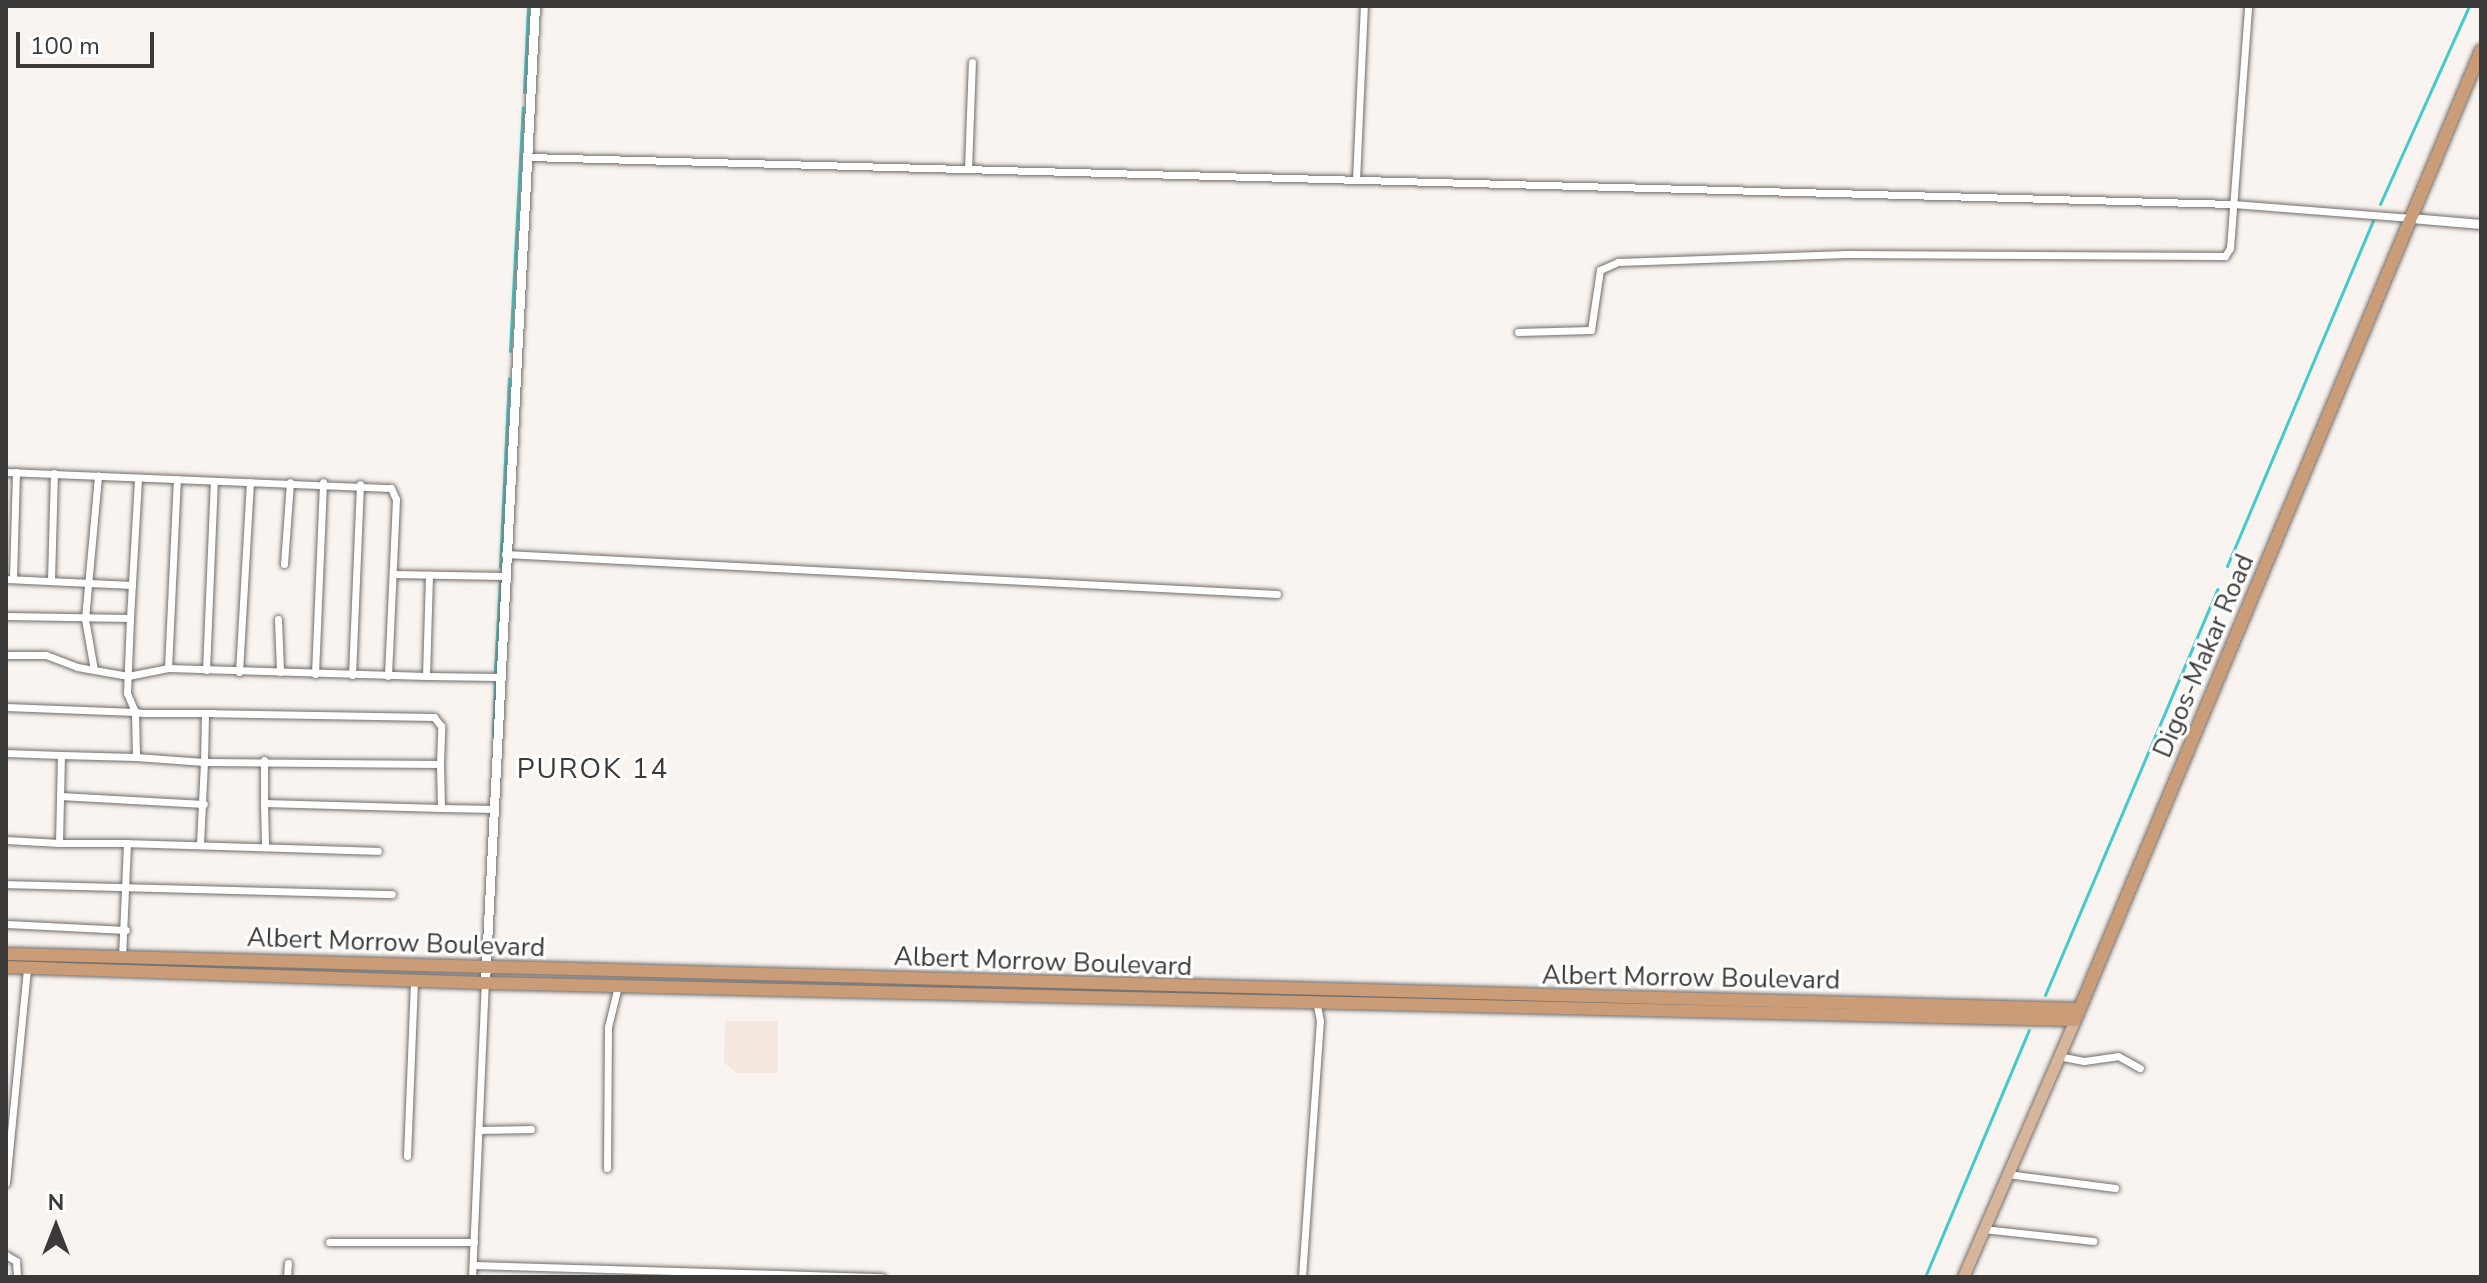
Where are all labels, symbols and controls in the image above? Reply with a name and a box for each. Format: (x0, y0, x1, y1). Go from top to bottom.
scale bar (20, 16, 158, 66)
text: 100 m (30, 30, 100, 62)
street label: Digos-Makar Road (2147, 550, 2261, 762)
district label: PUROK 14 (517, 752, 669, 786)
street label: Albert Morrow Boulevard (246, 922, 546, 964)
street label: Albert Morrow Boulevard (893, 941, 1193, 983)
street label: Albert Morrow Boulevard (1542, 960, 1840, 996)
north arrow (16, 1187, 96, 1267)
text: N (48, 1188, 64, 1218)

